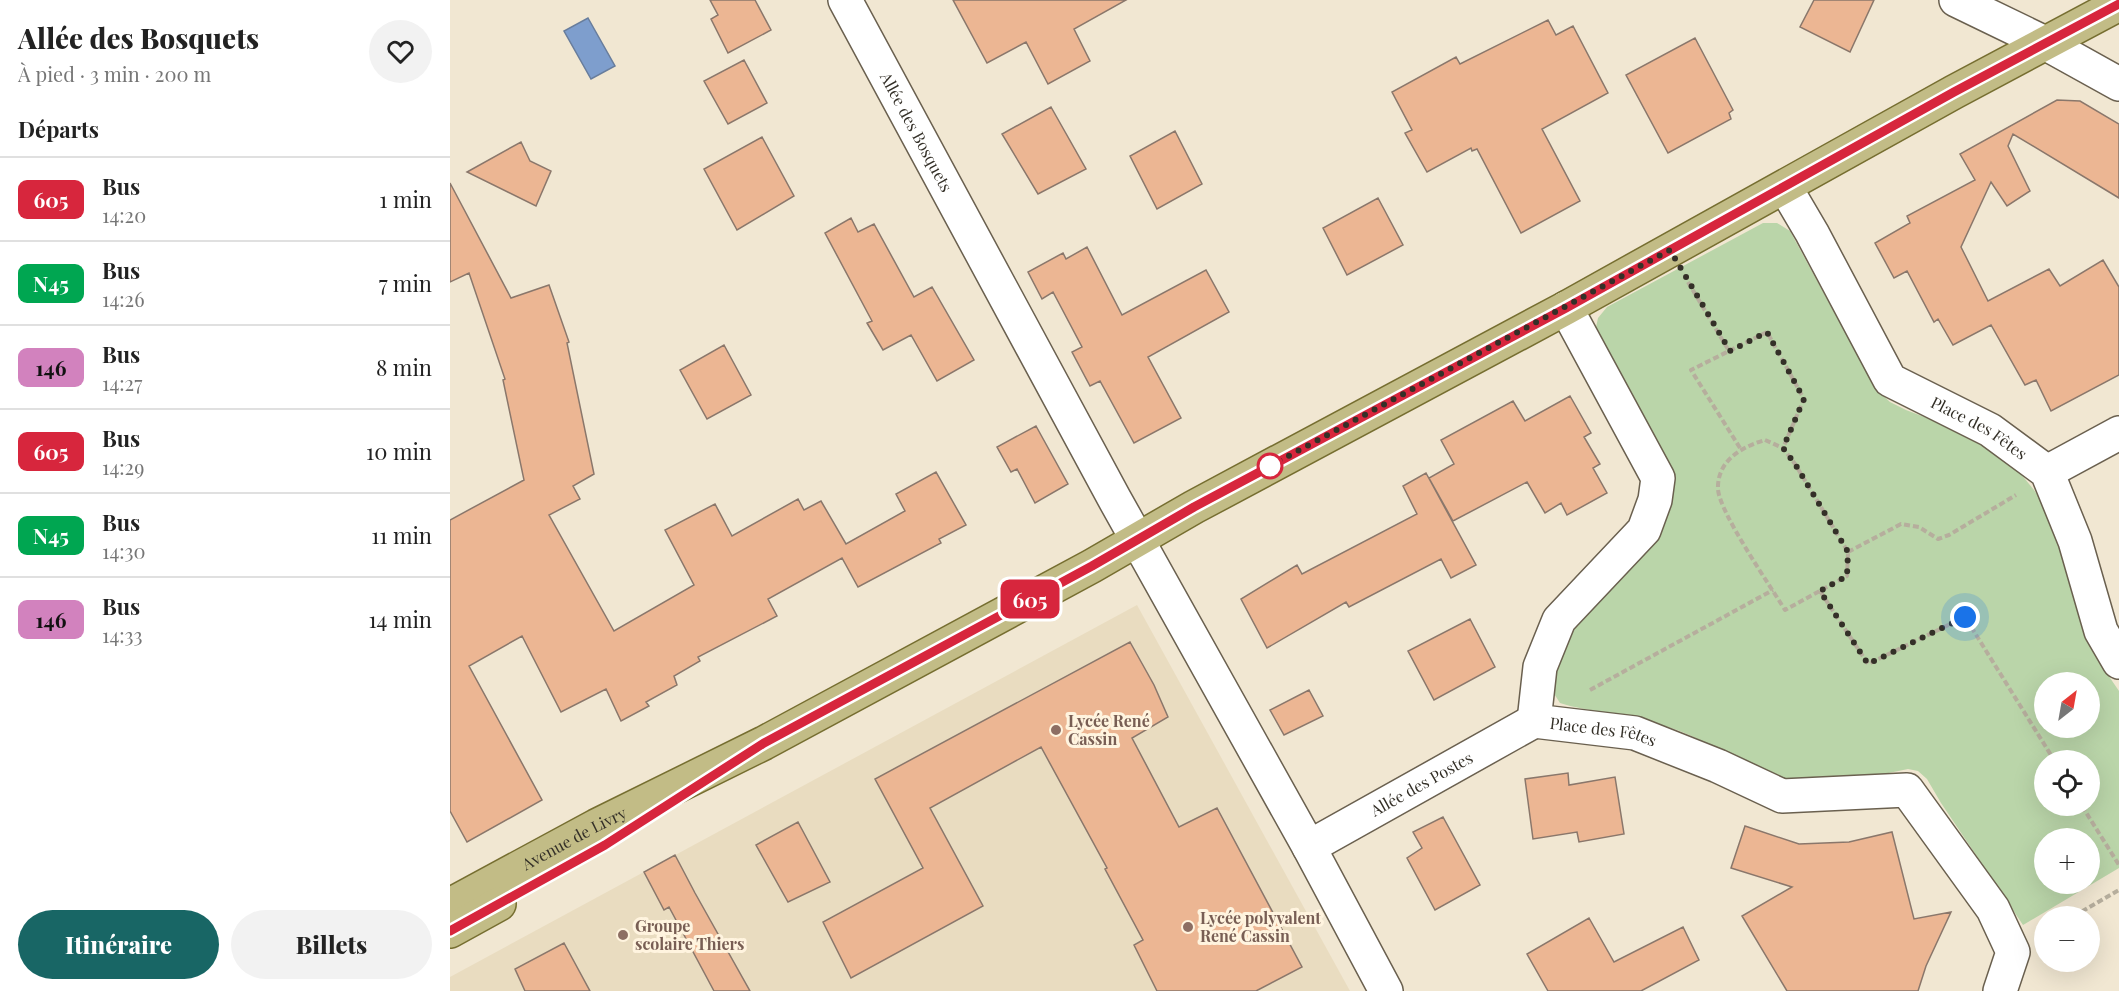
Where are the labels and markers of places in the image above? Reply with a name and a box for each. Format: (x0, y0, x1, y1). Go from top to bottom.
unlabelled marker (1257, 453, 1283, 479)
place label: Lycée René Cassin (1068, 710, 1150, 749)
marker: Lycée René Cassin (1049, 723, 1063, 737)
place label: Lycée polyvalent René Cassin (1200, 907, 1321, 946)
place label: Groupe scolaire Thiers (635, 915, 744, 954)
marker: Lycée polyvalent René Cassin (1181, 920, 1195, 934)
marker: Groupe scolaire Thiers (616, 928, 630, 942)

